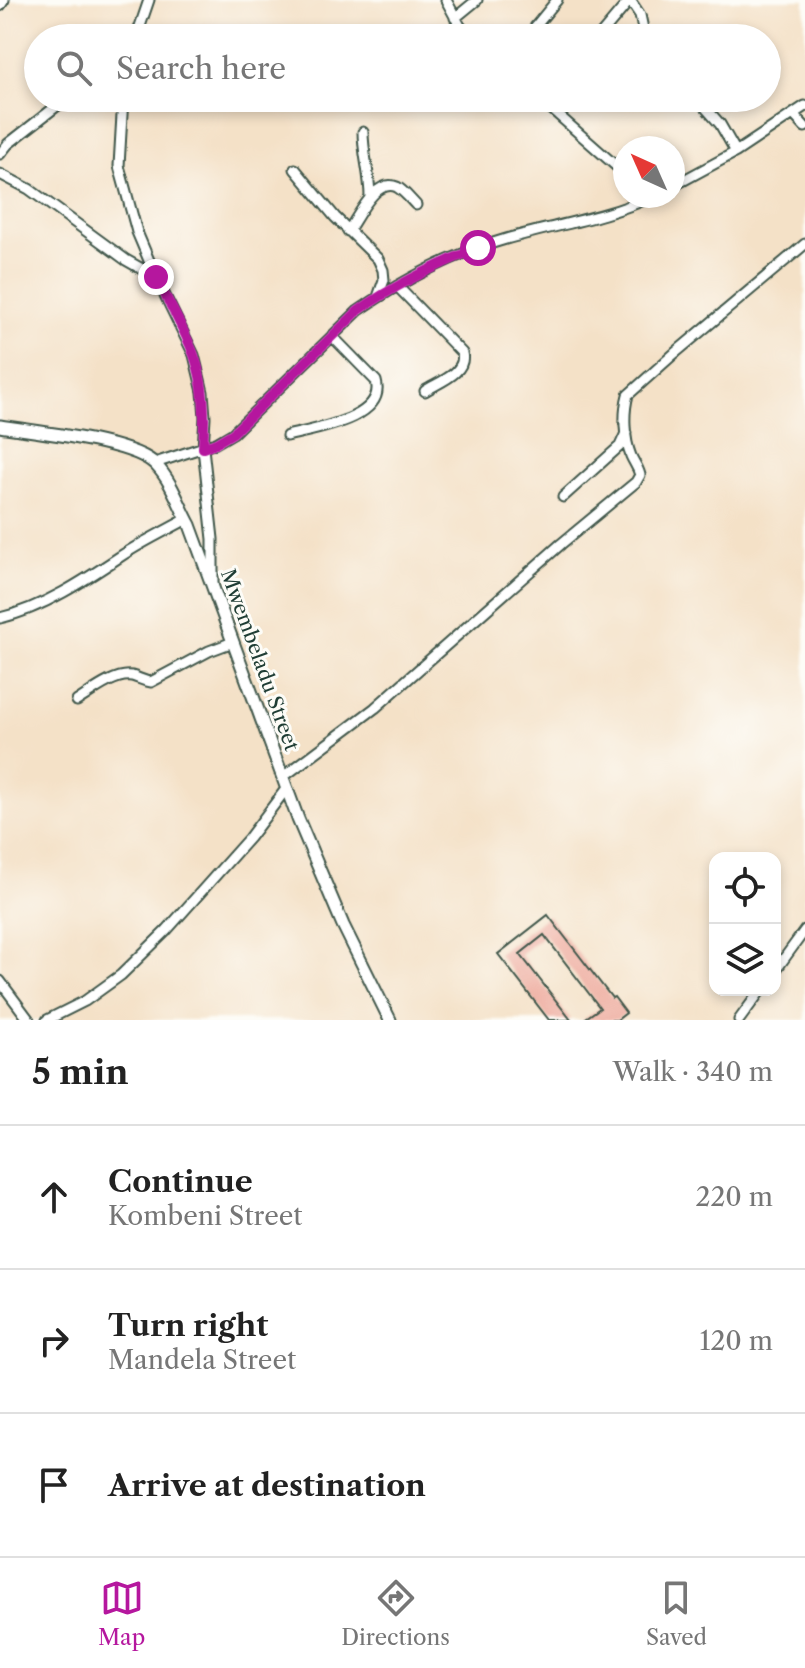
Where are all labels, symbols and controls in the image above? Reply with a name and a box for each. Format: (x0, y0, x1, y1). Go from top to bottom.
search box (24, 24, 781, 112)
icon: search (52, 46, 96, 90)
text: Search here (116, 50, 286, 87)
north arrow (613, 136, 685, 208)
route start (460, 230, 496, 266)
route end (138, 259, 174, 295)
street label: Mwembeladu Street (216, 566, 304, 754)
map controls (709, 852, 781, 996)
button: locate (709, 852, 781, 924)
button: layers (709, 924, 781, 996)
text: 5 min (32, 1051, 129, 1093)
text: Walk · 340 m (613, 1056, 773, 1088)
text: Continue (108, 1163, 253, 1200)
icon: ahead (32, 1175, 76, 1219)
text: 220 m (695, 1181, 773, 1213)
text: Kombeni Street (108, 1200, 303, 1232)
text: Turn right (108, 1307, 268, 1344)
icon: right (32, 1319, 76, 1363)
text: 120 m (699, 1325, 773, 1357)
text: Mandela Street (108, 1344, 296, 1376)
icon: arrive (32, 1463, 76, 1507)
text: Arrive at destination (108, 1467, 426, 1504)
tab: Map (98, 1576, 145, 1651)
tab: Directions (341, 1576, 450, 1651)
tab: Saved (646, 1576, 707, 1651)

